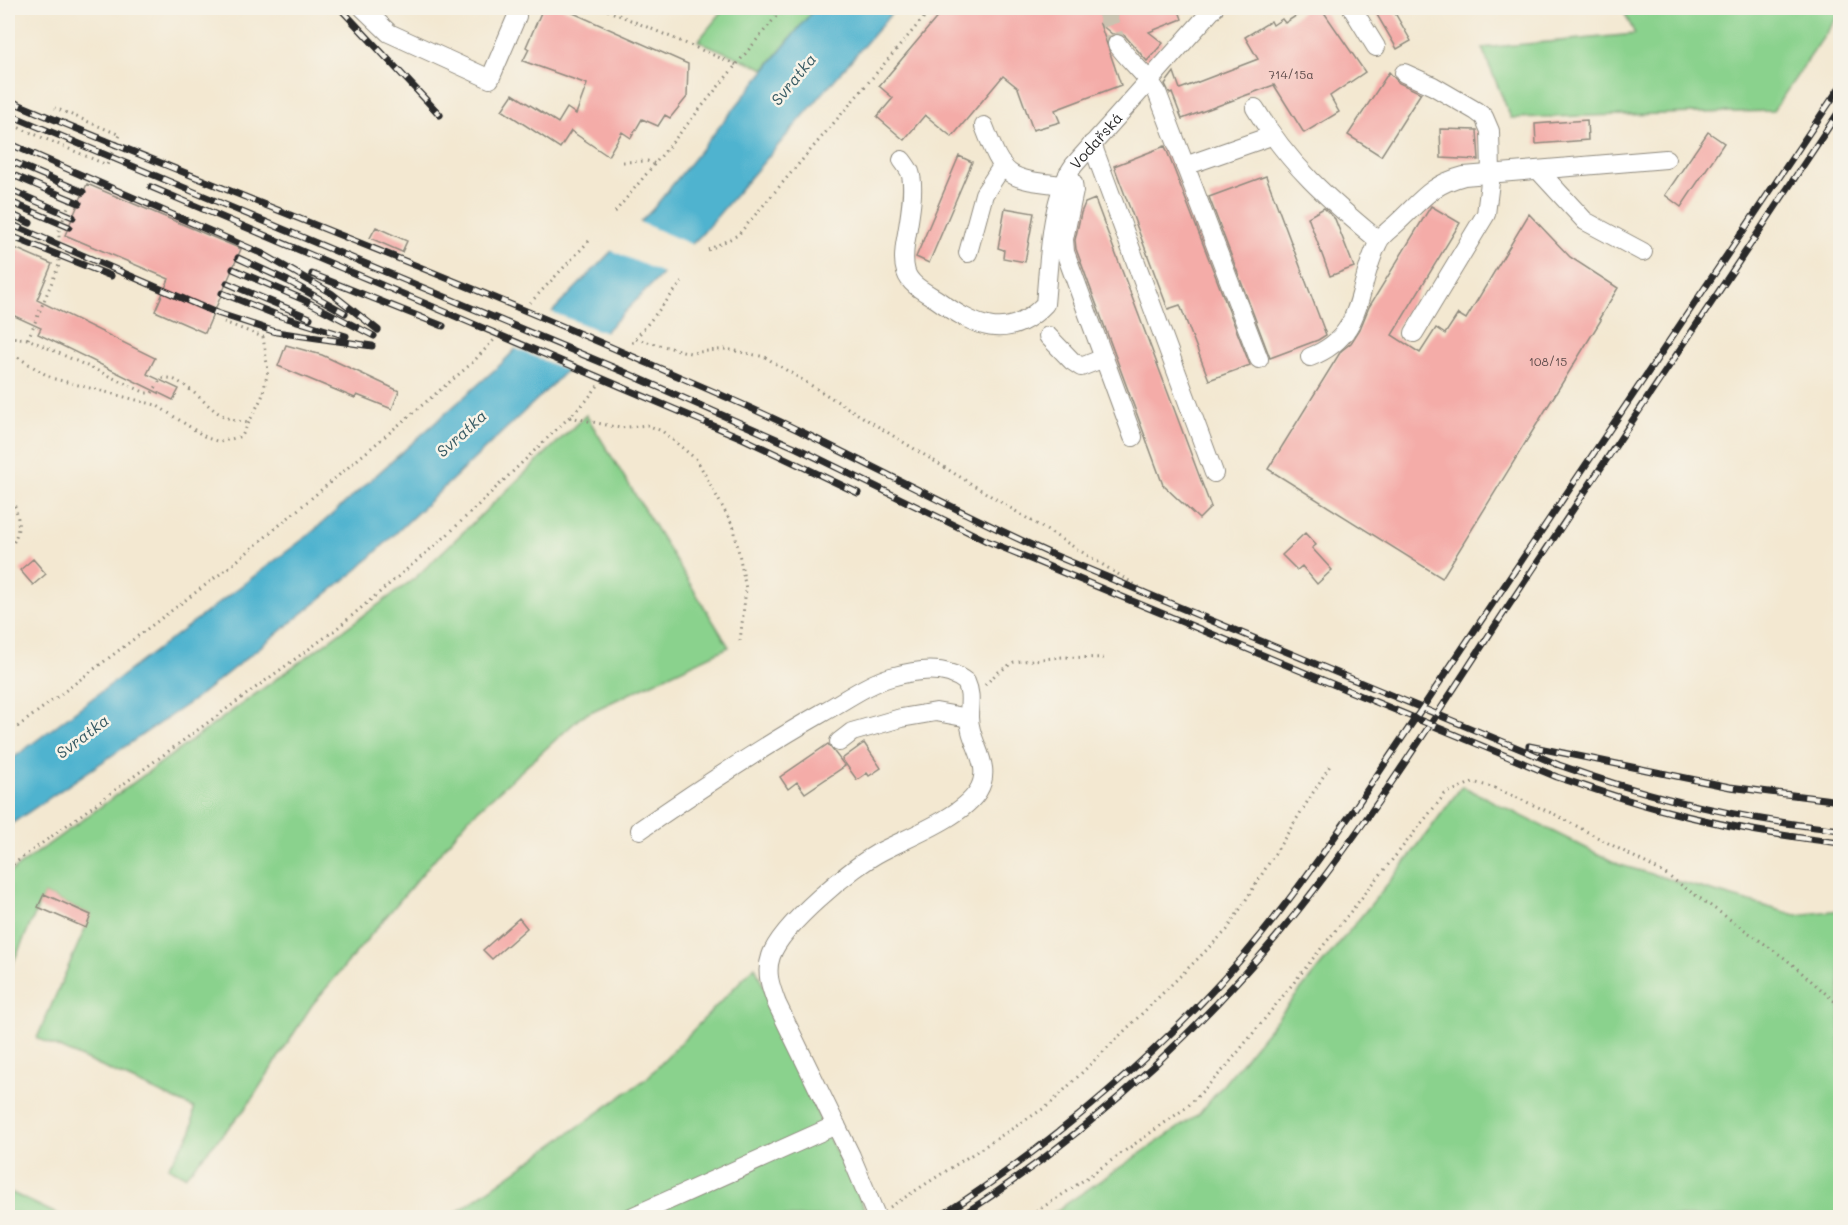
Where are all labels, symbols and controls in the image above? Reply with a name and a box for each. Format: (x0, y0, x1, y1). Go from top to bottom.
water label: Svratka (766, 49, 820, 109)
house number: 714/15a (1268, 66, 1314, 82)
street label: Vodařská (1065, 108, 1126, 173)
house number: 108/15 (1529, 353, 1567, 369)
water label: Svratka (431, 405, 491, 461)
water label: Svratka (51, 709, 113, 763)

